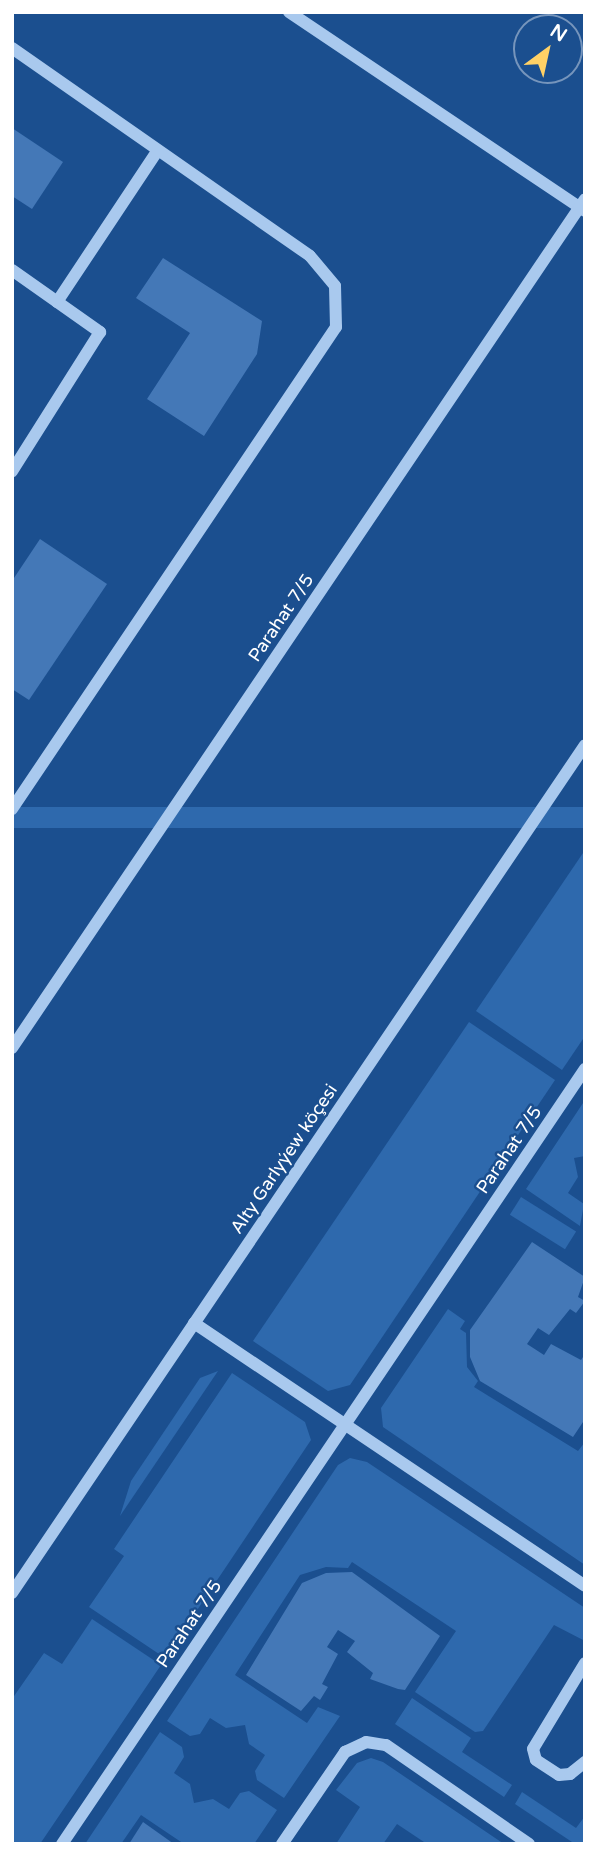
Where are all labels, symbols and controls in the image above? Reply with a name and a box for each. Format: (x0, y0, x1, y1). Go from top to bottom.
north arrow (513, 14, 583, 84)
text: N (546, 20, 571, 46)
street label: Parahat 7/5 (244, 570, 318, 666)
street label: Alty Garlyýew köçesi (226, 1080, 342, 1238)
street label: Parahat 7/5 (472, 1102, 546, 1198)
street label: Parahat 7/5 (152, 1576, 226, 1672)

